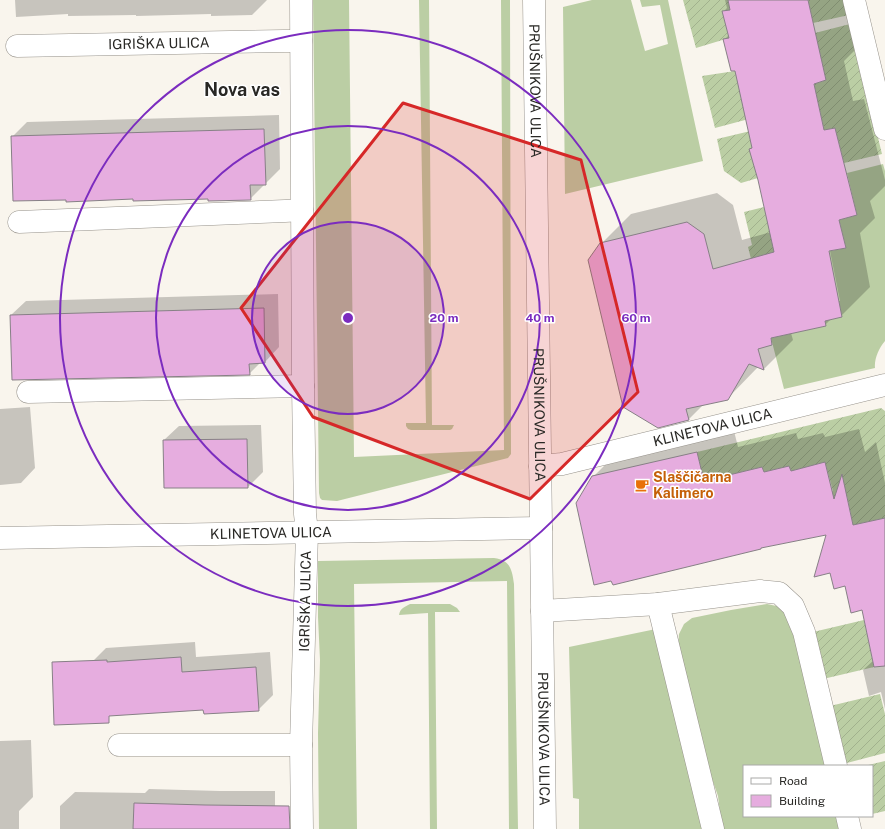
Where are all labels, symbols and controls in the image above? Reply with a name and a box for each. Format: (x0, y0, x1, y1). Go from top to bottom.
street label: PRUŠNIKOVA ULICA (526, 24, 544, 158)
street label: IGRIŠKA ULICA (108, 34, 210, 52)
district label: Nova vas (204, 79, 280, 100)
centre of rings (341, 311, 355, 325)
text: 20 m (430, 311, 459, 325)
text: 40 m (525, 311, 555, 325)
text: 60 m (621, 311, 651, 325)
street label: PRUŠNIKOVA ULICA (531, 348, 548, 482)
street label: KLINETOVA ULICA (651, 405, 774, 449)
place label: Slaščičarna Kalimero (653, 469, 731, 501)
cafe icon: Slaščičarna Kalimero (634, 477, 650, 493)
street label: KLINETOVA ULICA (210, 524, 332, 542)
street label: IGRIŠKA ULICA (295, 550, 314, 652)
street label: PRUŠNIKOVA ULICA (535, 672, 553, 806)
legend (743, 765, 873, 817)
text: Road (779, 774, 807, 788)
text: Building (779, 794, 825, 808)

